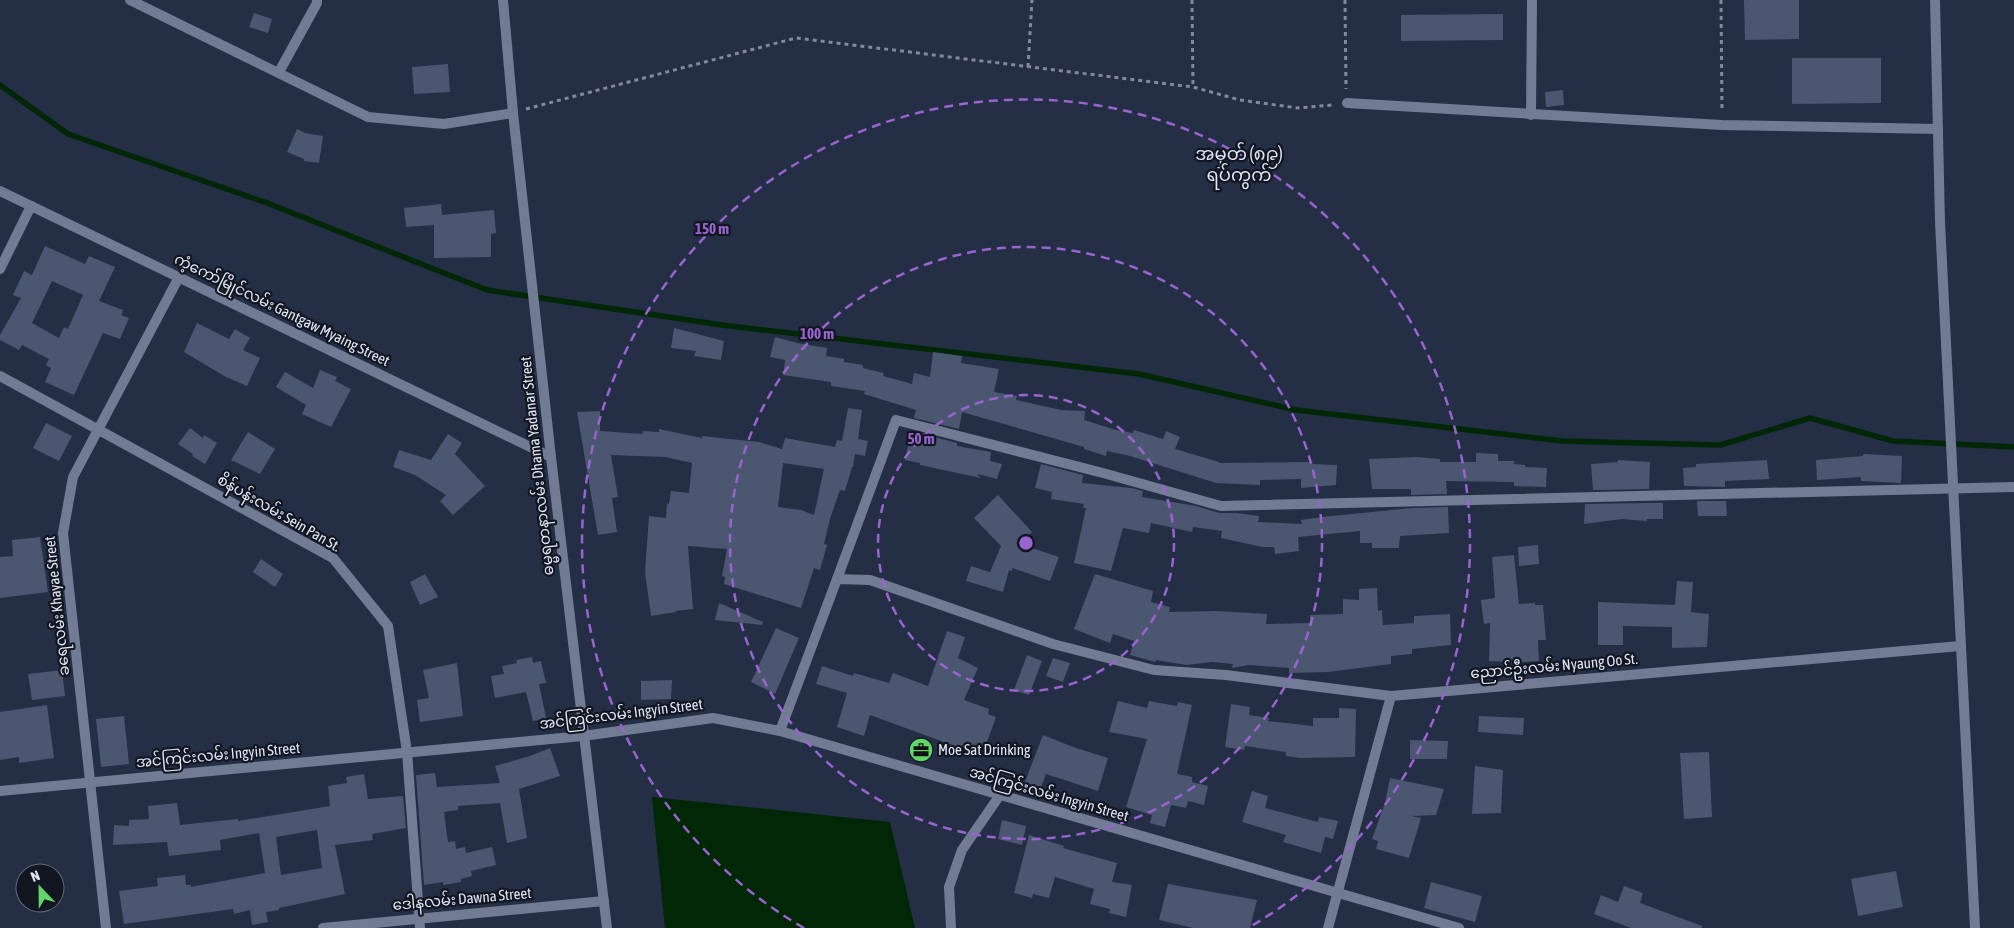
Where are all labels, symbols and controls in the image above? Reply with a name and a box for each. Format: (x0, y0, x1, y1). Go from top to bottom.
district label: အမှတ် (၈၉) ရပ်ကွက် (1195, 141, 1283, 190)
text: 150 m (695, 220, 729, 237)
street label: ကံ့ကော်မြိုင်လမ်း Gantgaw Myaing Street (170, 249, 393, 373)
text: 100 m (800, 325, 834, 342)
street label: ဓမ္မရတနာလမ်း Dhama Yadanar Street (516, 355, 561, 576)
text: 50 m (908, 430, 935, 447)
street label: စိန်ပန်းလမ်း Sein Pan St. (213, 469, 345, 558)
centre of rings (1017, 534, 1035, 552)
street label: ခရေလမ်း Khayae Street (40, 535, 76, 677)
street label: ညောင်ဦးလမ်း Nyaung Oo St. (1469, 649, 1639, 685)
street label: အင်ကြင်းလမ်း Ingyin Street (538, 694, 704, 736)
office icon: Moe Sat Drinking (908, 737, 934, 763)
street label: အင်ကြင်းလမ်း Ingyin Street (135, 738, 301, 774)
place label: Moe Sat Drinking (938, 741, 1031, 758)
street label: အင်ကြင်းလမ်း Ingyin Street (967, 762, 1131, 828)
north arrow (15, 863, 65, 913)
text: N (28, 867, 42, 885)
street label: ဒေါနလမ်း Dawna Street (392, 883, 532, 917)

